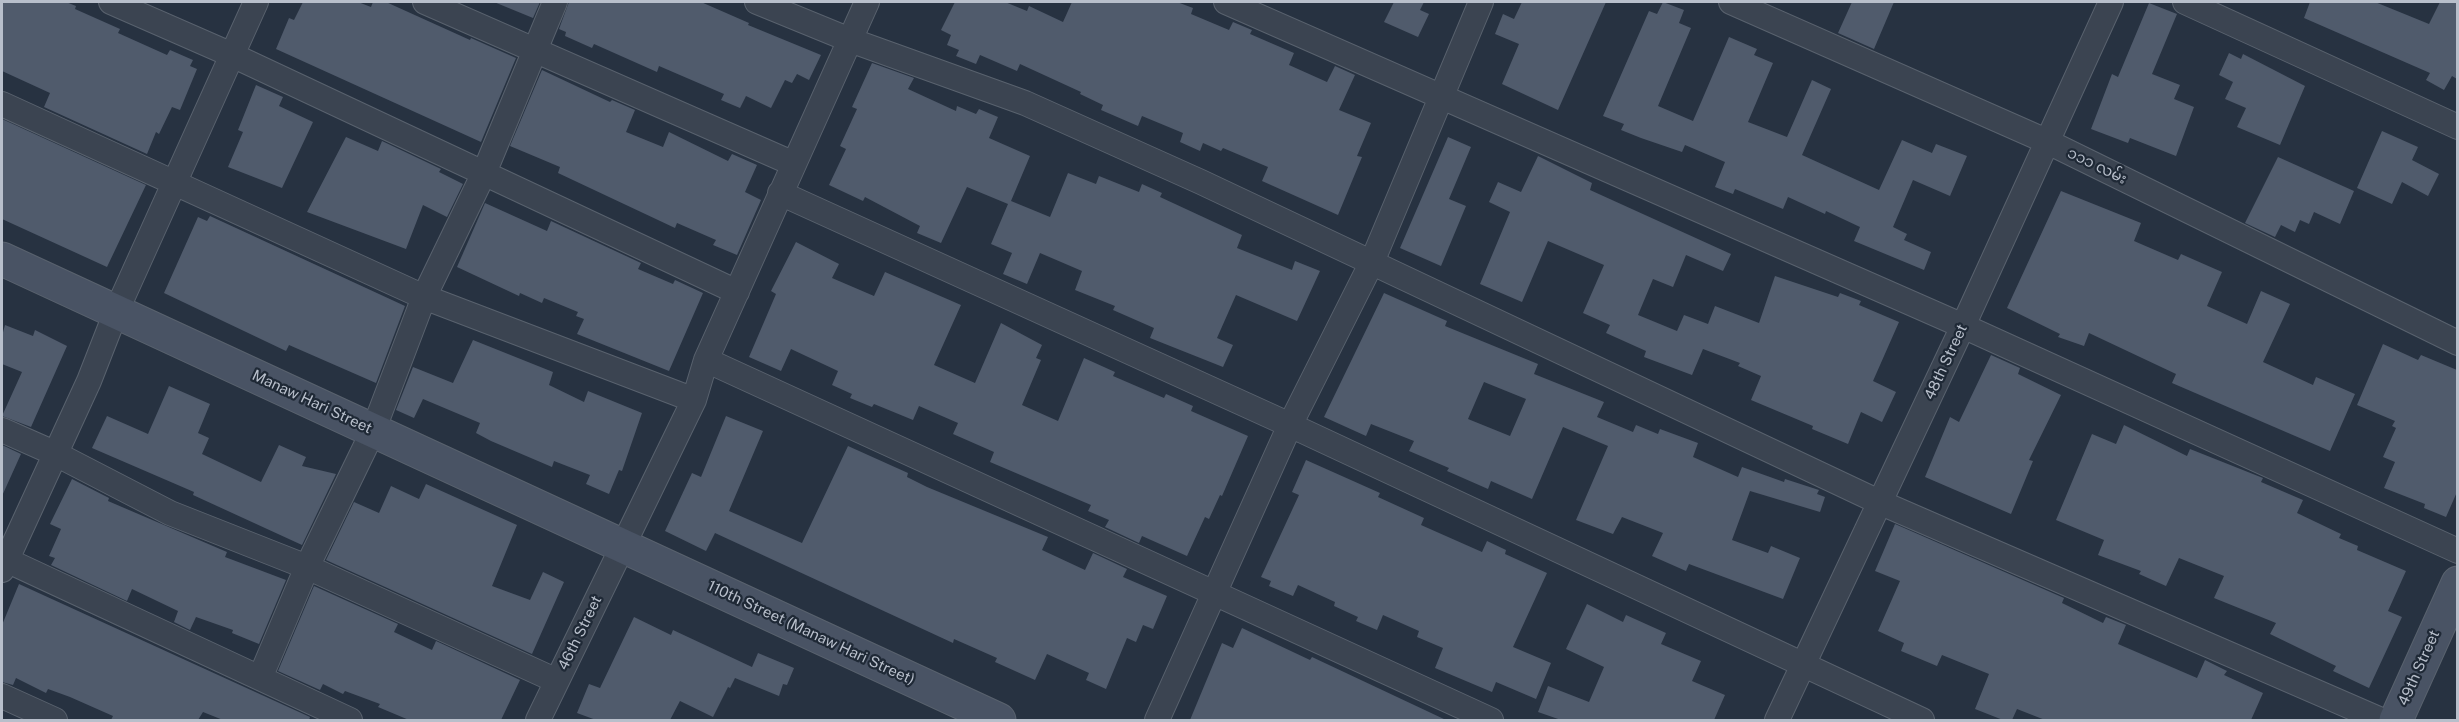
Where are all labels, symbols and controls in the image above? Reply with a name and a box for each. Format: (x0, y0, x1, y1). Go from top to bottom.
street label: ၁၁၁ လမ်း (2064, 144, 2130, 188)
street label: 48th Street (1921, 321, 1971, 403)
street label: Manaw Hari Street (249, 366, 375, 438)
street label: 110th Street (Manaw Hari Street) (705, 577, 917, 689)
street label: 46th Street (554, 593, 606, 673)
street label: 49th Street (2394, 627, 2444, 709)

